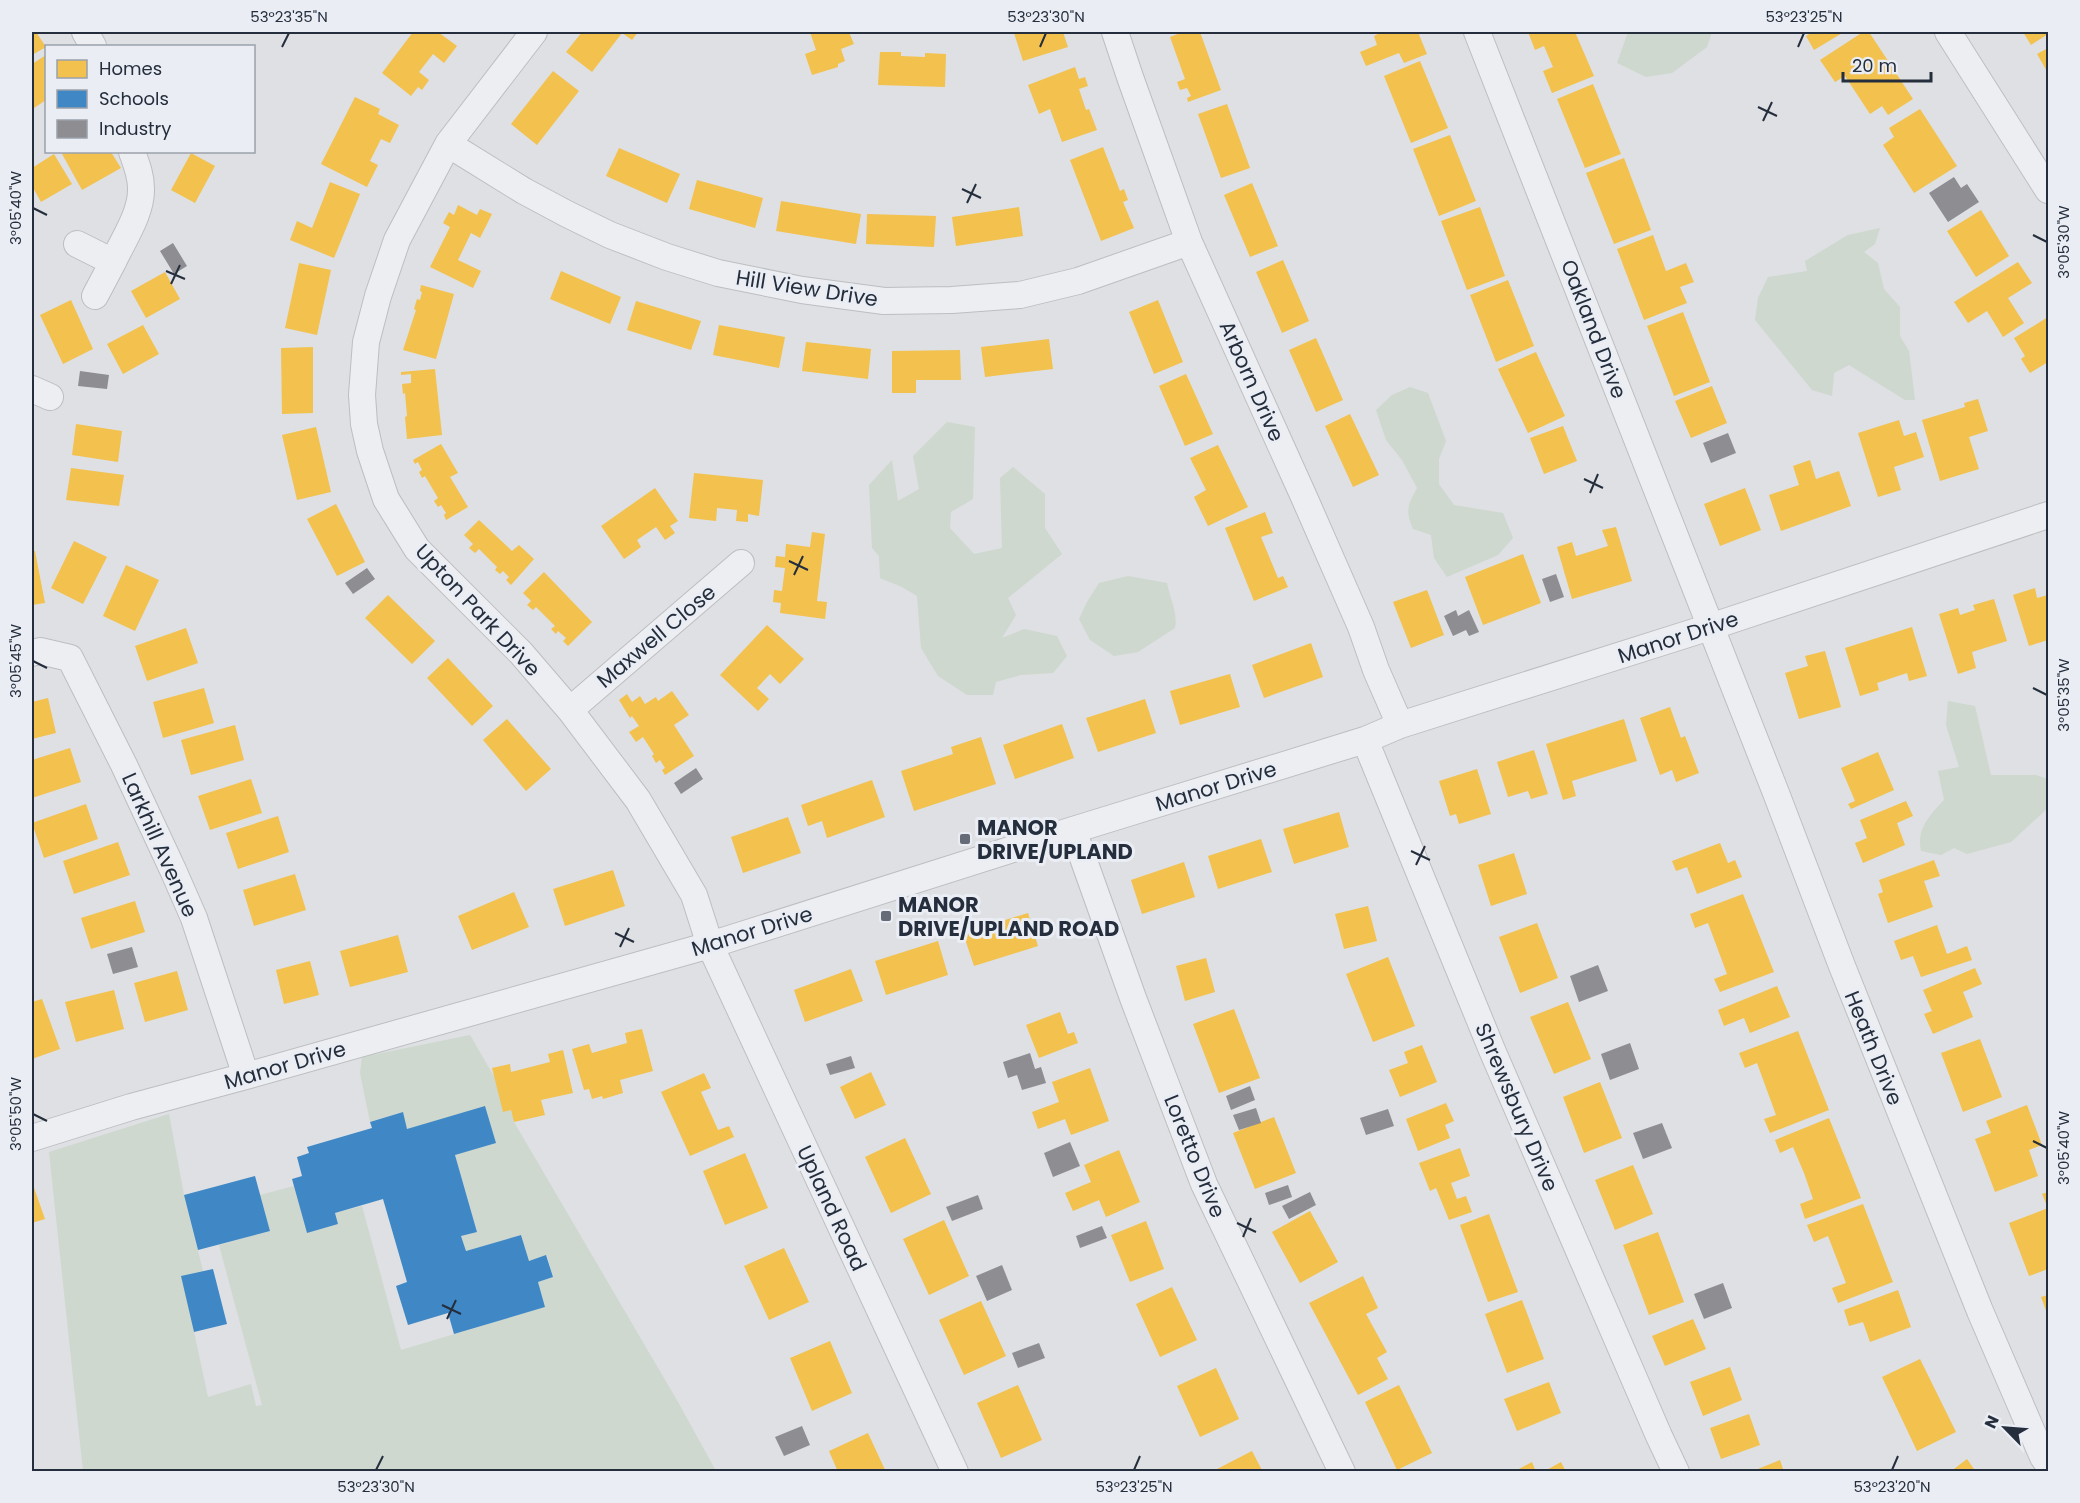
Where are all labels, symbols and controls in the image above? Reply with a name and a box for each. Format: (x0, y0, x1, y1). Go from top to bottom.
text: 53°23'35"N (250, 6, 328, 27)
text: 53°23'30"N (1007, 6, 1085, 27)
text: 53°23'25"N (1765, 6, 1843, 27)
legend (45, 45, 255, 153)
scale bar (1843, 45, 1932, 83)
text: 20 m (1852, 53, 1897, 78)
text: Homes (99, 56, 162, 81)
text: Schools (99, 86, 169, 111)
text: Industry (99, 116, 171, 141)
text: 3°05'40"W (5, 171, 26, 245)
text: 3°05'30"W (2053, 205, 2074, 279)
street label: Oakland Drive (1554, 255, 1634, 403)
street label: Hill View Drive (734, 262, 880, 314)
street label: Arborn Drive (1212, 316, 1292, 446)
street label: Upton Park Drive (409, 537, 547, 683)
street label: Maxwell Close (590, 578, 722, 694)
street label: Manor Drive (1614, 604, 1742, 670)
text: 3°05'45"W (5, 624, 26, 698)
text: 3°05'35"W (2053, 658, 2074, 732)
street label: Manor Drive (1152, 754, 1280, 818)
street label: Larkhill Avenue (115, 768, 205, 922)
place label: MANOR DRIVE/UPLAND (977, 813, 1133, 866)
marker: MANOR DRIVE/UPLAND (958, 832, 972, 846)
place label: MANOR DRIVE/UPLAND ROAD (898, 890, 1119, 943)
street label: Manor Drive (688, 899, 816, 963)
marker: MANOR DRIVE/UPLAND ROAD (879, 909, 893, 923)
street label: Heath Drive (1838, 986, 1910, 1110)
street label: Shrewsbury Drive (1468, 1018, 1566, 1196)
street label: Manor Drive (221, 1034, 349, 1096)
text: 3°05'50"W (5, 1077, 26, 1151)
street label: Loretto Drive (1157, 1090, 1233, 1222)
text: 3°05'40"W (2053, 1111, 2074, 1185)
street label: Upland Road (790, 1140, 874, 1276)
north arrow (1975, 1398, 2035, 1458)
text: N (1979, 1412, 2005, 1432)
text: 53°23'30"N (337, 1476, 415, 1497)
text: 53°23'25"N (1095, 1476, 1173, 1497)
text: 53°23'20"N (1853, 1476, 1931, 1497)

